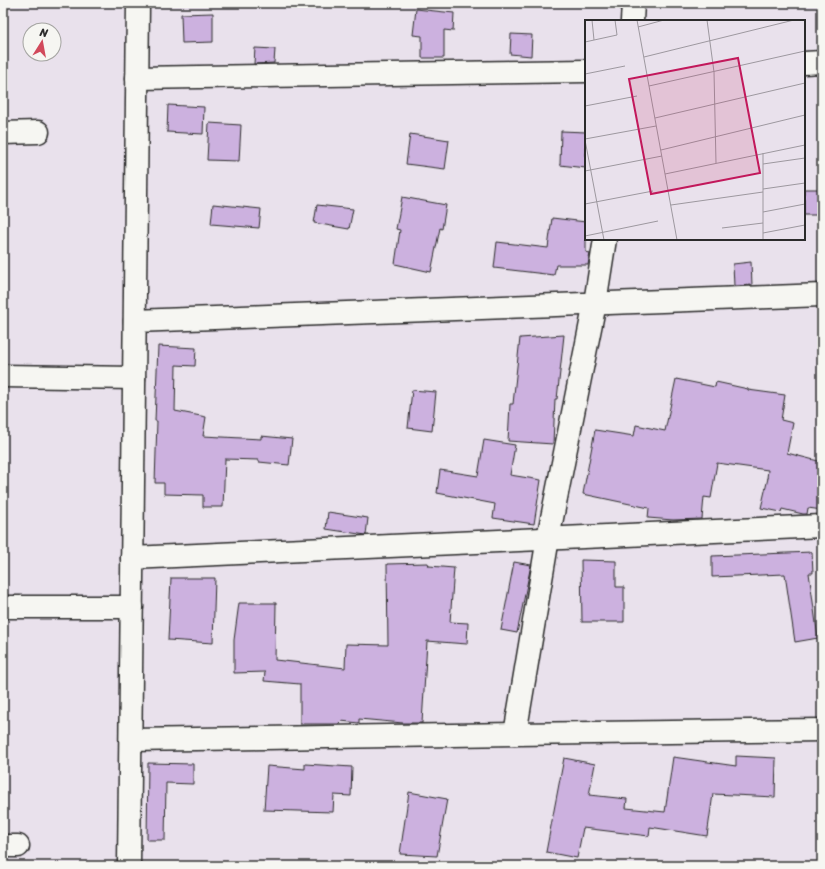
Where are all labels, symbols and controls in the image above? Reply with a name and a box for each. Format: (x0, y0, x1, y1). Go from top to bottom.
inset map (585, 20, 805, 240)
north arrow (22, 22, 62, 62)
text: N (37, 22, 50, 43)

